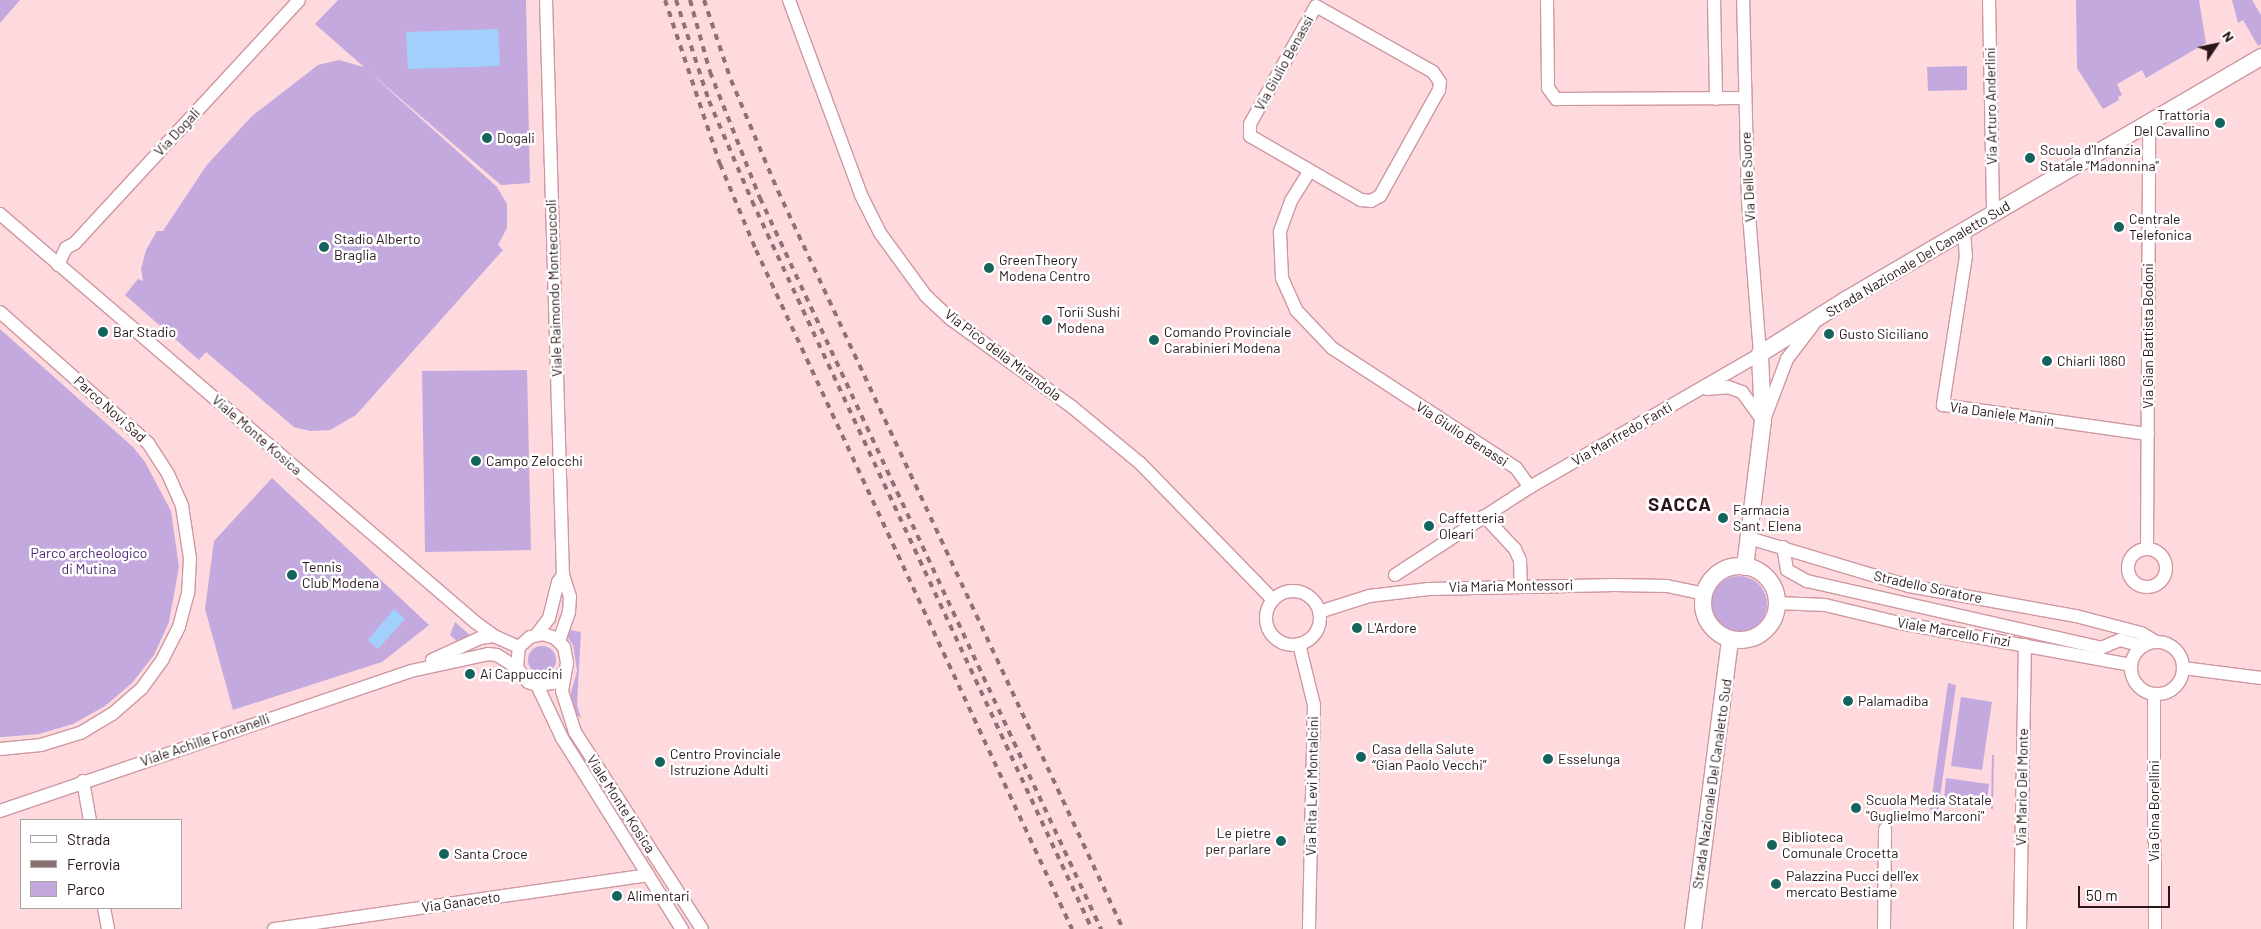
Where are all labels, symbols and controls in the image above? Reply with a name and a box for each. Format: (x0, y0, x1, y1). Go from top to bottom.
street label: Via Giulio Benassi (1251, 12, 1317, 114)
north arrow (2191, 20, 2241, 70)
text: N (2219, 28, 2239, 45)
street label: Via Arturo Anderlini (1982, 47, 2000, 165)
street label: Via Dogali (151, 105, 203, 159)
place label: Trattoria Del Cavallino (2134, 107, 2210, 140)
marker: Trattoria Del Cavallino (2214, 117, 2226, 129)
place label: Dogali (497, 130, 535, 146)
street label: Via Delle Suore (1737, 131, 1759, 223)
marker: Dogali (481, 132, 493, 144)
place label: Scuola d'Infanzia Statale "Madonnina" (2040, 142, 2159, 174)
marker: Scuola d'Infanzia Statale "Madonnina" (2024, 152, 2036, 164)
street label: Strada Nazionale Del Canaletto Sud (1823, 197, 2013, 321)
street label: Viale Raimondo Montecuccoli (543, 199, 565, 377)
place label: Centrale Telefonica (2129, 211, 2192, 243)
marker: Centrale Telefonica (2113, 221, 2125, 233)
place label: Stadio Alberto Braglia (334, 231, 421, 264)
marker: Stadio Alberto Braglia (318, 241, 330, 253)
place label: GreenTheory Modena Centro (999, 252, 1090, 284)
marker: GreenTheory Modena Centro (983, 262, 995, 274)
street label: Via Gian Battista Bodoni (2140, 263, 2156, 409)
place label: Torii Sushi Modena (1057, 304, 1120, 336)
street label: Via Pico della Mirandola (941, 306, 1065, 404)
marker: Torii Sushi Modena (1041, 314, 1053, 326)
place label: Bar Stadio (113, 324, 176, 340)
place label: Comando Provinciale Carabinieri Modena (1164, 324, 1291, 357)
marker: Bar Stadio (97, 326, 109, 338)
place label: Gusto Siciliano (1839, 326, 1929, 342)
marker: Gusto Siciliano (1823, 328, 1835, 340)
marker: Comando Provinciale Carabinieri Modena (1148, 334, 1160, 346)
place label: Chiarli 1860 (2057, 353, 2126, 369)
marker: Chiarli 1860 (2041, 355, 2053, 367)
street label: Parco Novi Sad (71, 372, 149, 446)
street label: Viale Monte Kosica (209, 391, 305, 479)
street label: Via Giulio Benassi (1413, 398, 1511, 470)
street label: Via Daniele Manin (1949, 398, 2055, 430)
street label: Via Manfredo Fanti (1569, 399, 1675, 469)
place label: Campo Zelocchi (486, 453, 583, 469)
marker: Campo Zelocchi (470, 455, 482, 467)
district label: SACCA (1647, 493, 1713, 515)
place label: Farmacia Sant. Elena (1733, 502, 1801, 534)
place label: Caffetteria Oleari (1439, 510, 1504, 542)
marker: Farmacia Sant. Elena (1717, 512, 1729, 524)
marker: Caffetteria Oleari (1423, 520, 1435, 532)
park label: Parco archeologico di Mutina (31, 545, 147, 578)
place label: Tennis Club Modena (302, 559, 379, 592)
street label: Stradello Soratore (1872, 567, 1984, 607)
marker: Tennis Club Modena (286, 569, 298, 581)
street label: Via Maria Montessori (1449, 577, 1573, 595)
street label: Viale Marcello Finzi (1896, 614, 2012, 650)
place label: L'Ardore (1367, 620, 1417, 636)
marker: L'Ardore (1351, 622, 1363, 634)
place label: Ai Cappuccini (480, 666, 563, 682)
marker: Ai Cappuccini (464, 668, 476, 680)
street label: Strada Nazionale Del Canaletto Sud (1689, 678, 1735, 890)
place label: Palamadiba (1858, 693, 1929, 709)
marker: Palamadiba (1842, 695, 1854, 707)
street label: Viale Achille Fontanelli (138, 710, 272, 770)
street label: Via Rita Levi Montalcini (1302, 716, 1322, 856)
street label: Via Mario Del Monte (2013, 728, 2031, 846)
place label: Casa della Salute “Gian Paolo Vecchi” (1372, 741, 1486, 774)
place label: Centro Provinciale Istruzione Adulti (670, 746, 781, 779)
marker: Casa della Salute “Gian Paolo Vecchi” (1354, 750, 1368, 764)
place label: Esselunga (1558, 751, 1620, 767)
street label: Viale Monte Kosica (583, 752, 659, 856)
marker: Esselunga (1542, 753, 1554, 765)
marker: Centro Provinciale Istruzione Adulti (654, 756, 666, 768)
street label: Via Gina Borellini (2146, 760, 2162, 862)
place label: Scuola Media Statale "Guglielmo Marconi" (1866, 792, 1992, 824)
marker: Scuola Media Statale "Guglielmo Marconi" (1850, 802, 1862, 814)
legend (20, 819, 182, 909)
place label: Le pietre per parlare (1205, 825, 1271, 858)
place label: Biblioteca Comunale Crocetta (1782, 829, 1898, 862)
text: Strada (67, 830, 110, 848)
marker: Le pietre per parlare (1275, 835, 1287, 847)
marker: Biblioteca Comunale Crocetta (1766, 839, 1778, 851)
place label: Santa Croce (454, 846, 528, 862)
marker: Santa Croce (438, 848, 450, 860)
text: Ferrovia (67, 855, 120, 873)
place label: Palazzina Pucci dell'ex mercato Bestiame (1786, 868, 1919, 900)
scale bar (2081, 876, 2174, 908)
marker: Palazzina Pucci dell'ex mercato Bestiame (1770, 878, 1782, 890)
text: Parco (67, 880, 105, 898)
text: 50 m (2086, 886, 2118, 904)
street label: Via Ganaceto (421, 888, 501, 916)
place label: Alimentari (627, 888, 690, 904)
marker: Alimentari (611, 890, 623, 902)

